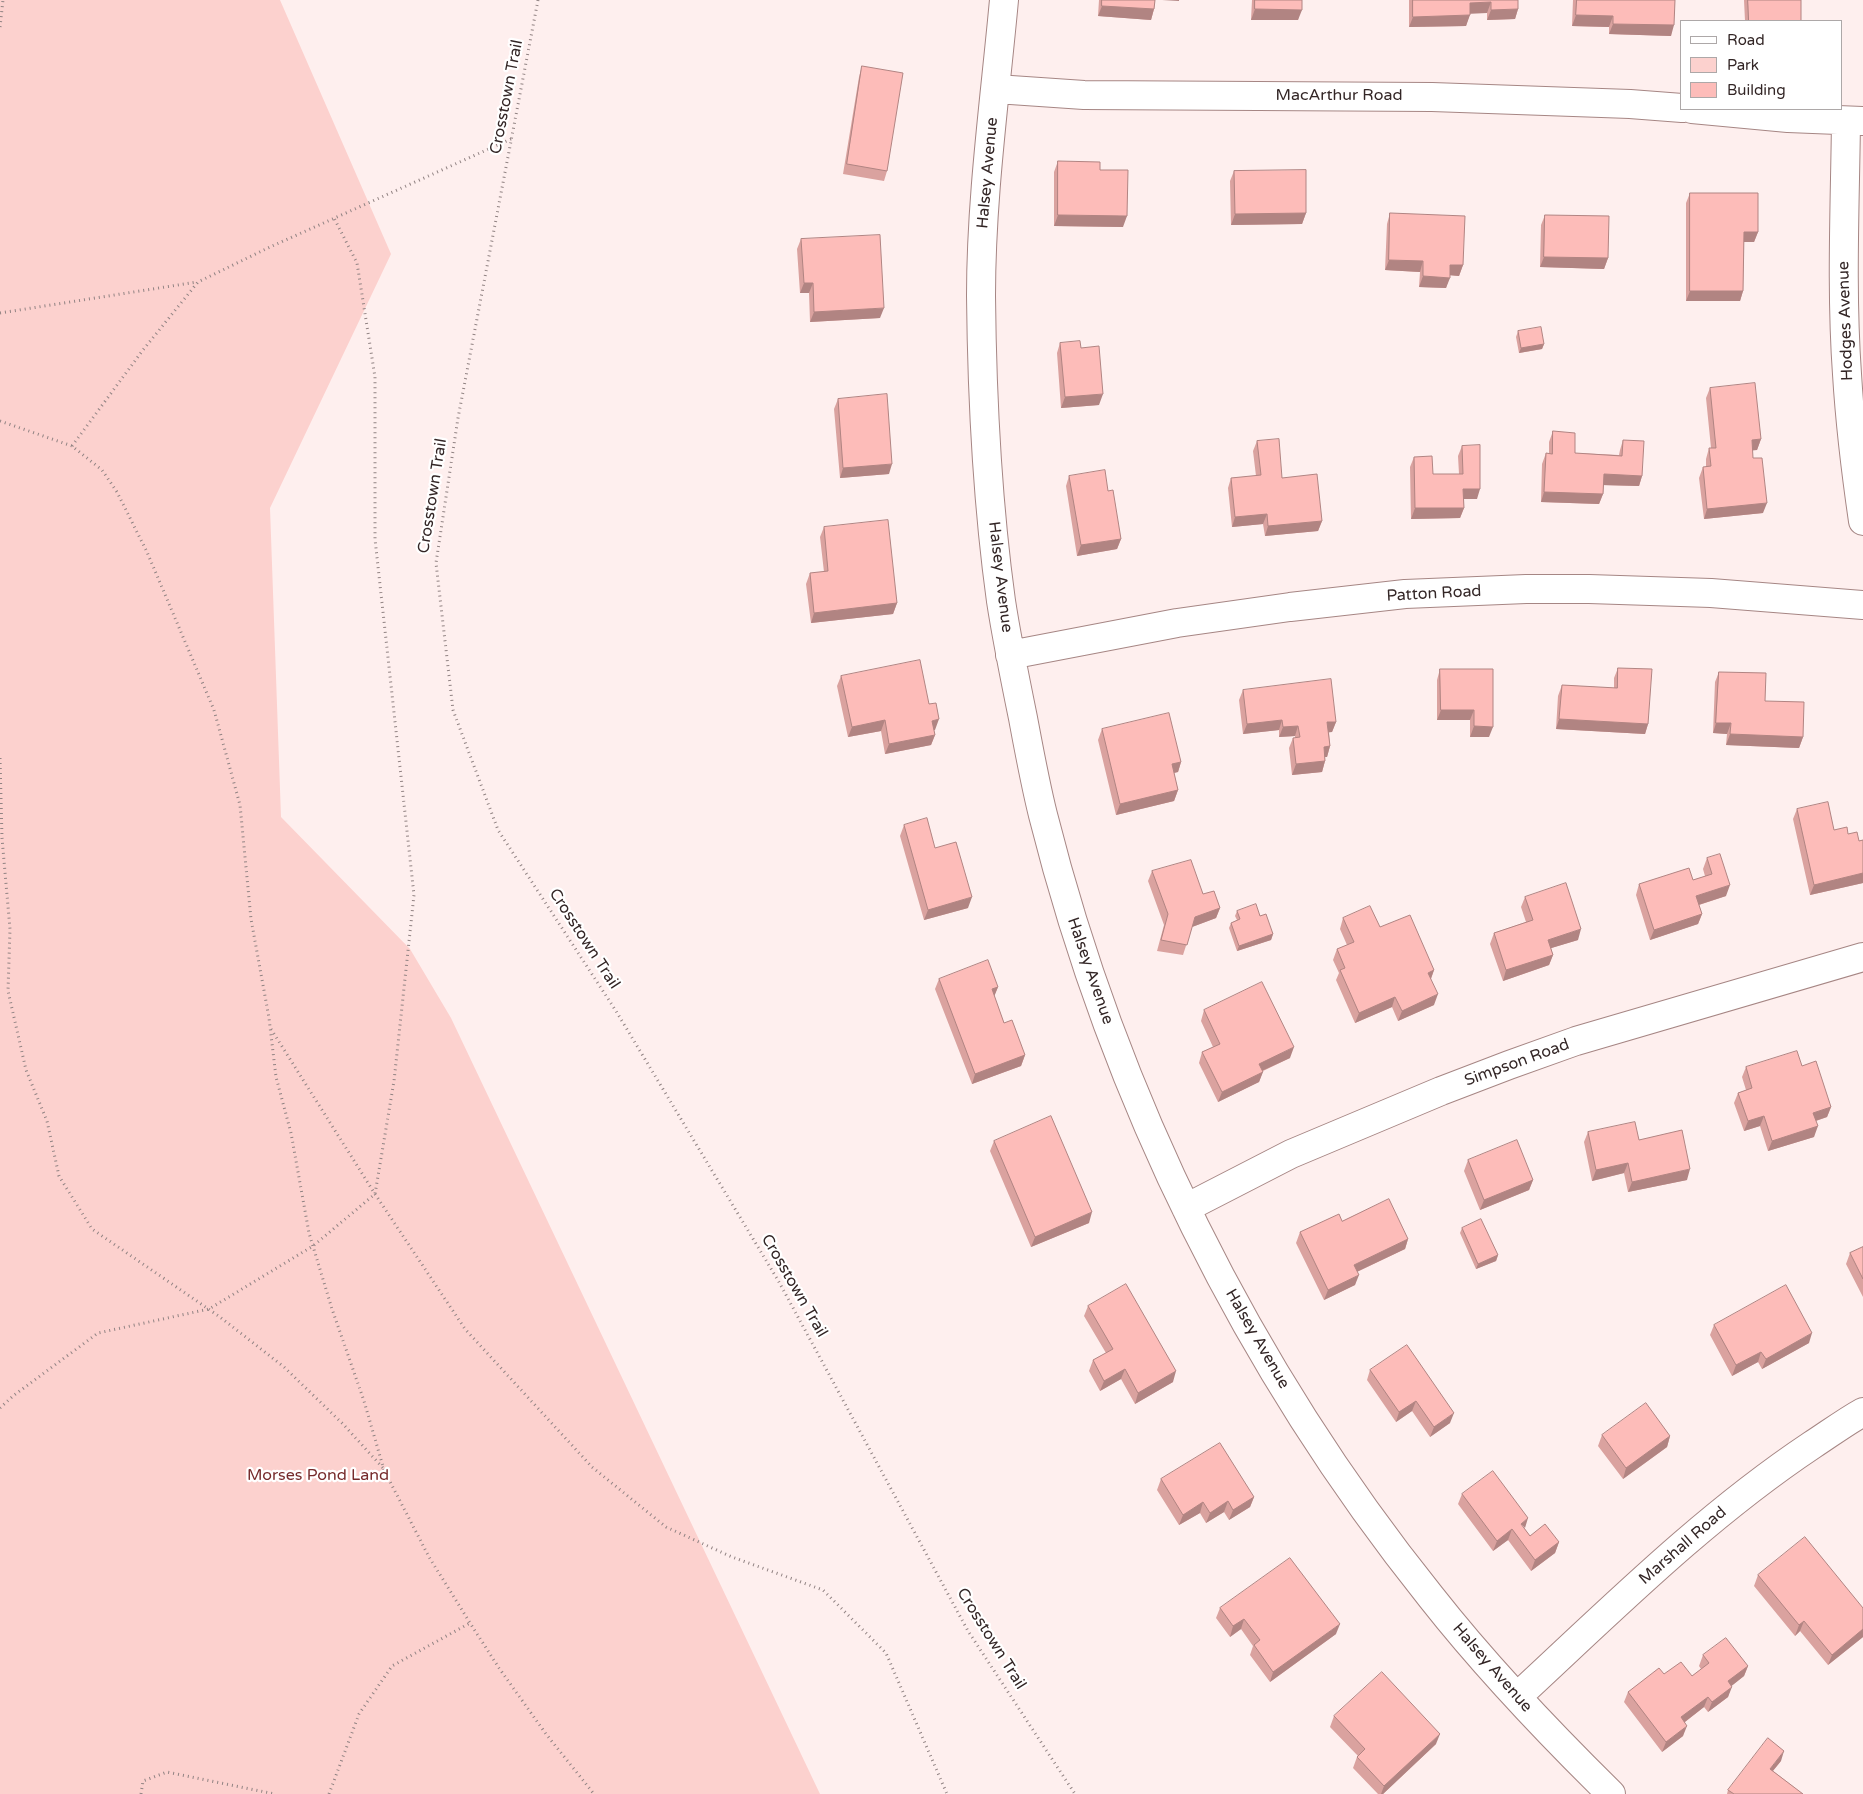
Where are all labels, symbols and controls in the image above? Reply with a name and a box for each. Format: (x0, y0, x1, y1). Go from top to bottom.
legend (1680, 20, 1843, 110)
text: Road (1727, 31, 1765, 49)
street label: Crosstown Trail (487, 38, 527, 156)
text: Park (1727, 56, 1759, 74)
text: Building (1727, 81, 1786, 99)
street label: MacArthur Road (1276, 86, 1402, 106)
street label: Halsey Avenue (974, 117, 1002, 229)
street label: Hodges Avenue (1834, 261, 1858, 381)
street label: Crosstown Trail (414, 437, 452, 555)
street label: Halsey Avenue (984, 520, 1016, 634)
street label: Patton Road (1386, 582, 1482, 606)
street label: Crosstown Trail (544, 885, 624, 993)
street label: Halsey Avenue (1063, 915, 1117, 1027)
street label: Simpson Road (1462, 1035, 1572, 1091)
street label: Crosstown Trail (757, 1231, 831, 1341)
street label: Halsey Avenue (1221, 1286, 1293, 1392)
park label: Morses Pond Land (247, 1466, 389, 1486)
street label: Marshall Road (1635, 1503, 1731, 1589)
street label: Crosstown Trail (952, 1585, 1030, 1693)
street label: Halsey Avenue (1448, 1620, 1536, 1716)

